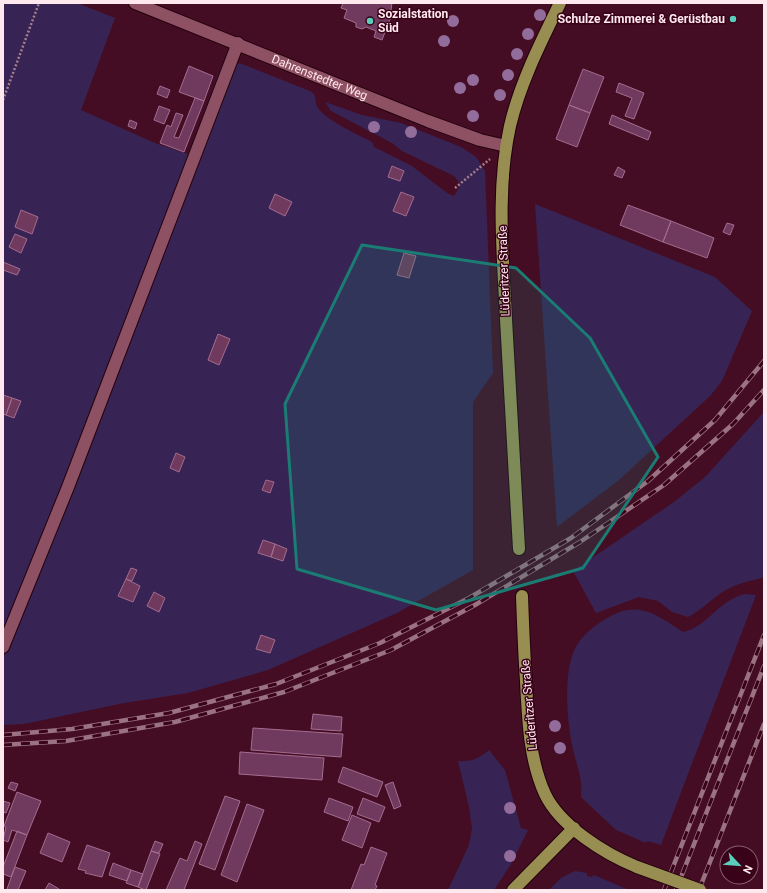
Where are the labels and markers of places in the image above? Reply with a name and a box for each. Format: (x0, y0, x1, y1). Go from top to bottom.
place label: Sozialstation Süd (378, 7, 449, 35)
place label: Schulze Zimmerei & Gerüstbau (558, 12, 725, 26)
marker: Schulze Zimmerei & Gerüstbau (728, 14, 738, 24)
marker: Sozialstation Süd (365, 16, 375, 26)

